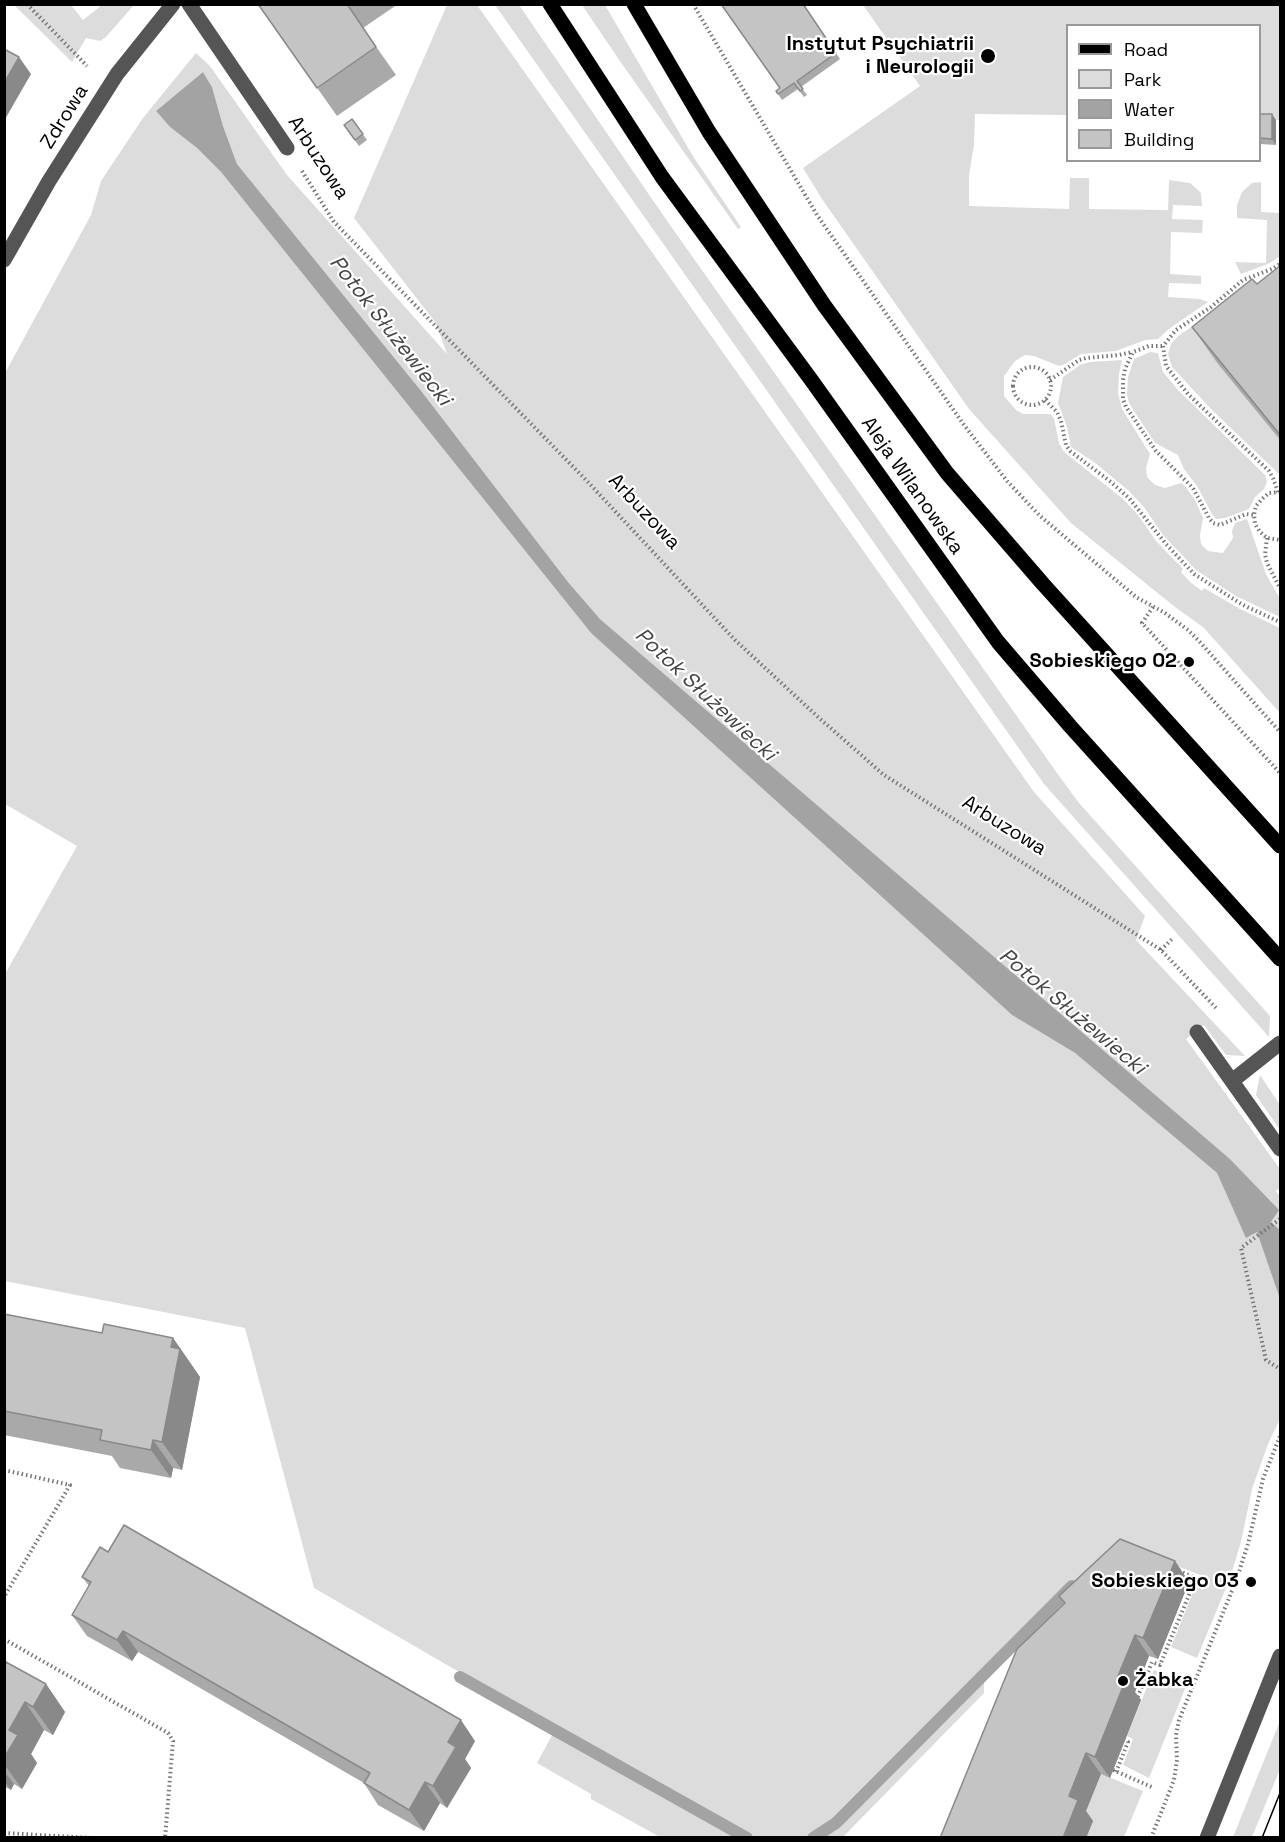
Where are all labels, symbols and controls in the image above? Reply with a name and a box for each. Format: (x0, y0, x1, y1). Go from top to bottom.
legend (1066, 24, 1261, 162)
place label: Instytut Psychiatrii i Neurologii (786, 33, 974, 80)
text: Road (1124, 38, 1168, 61)
marker: Instytut Psychiatrii i Neurologii (979, 47, 997, 65)
text: Park (1124, 68, 1161, 91)
street label: Zdrowa (36, 81, 94, 153)
text: Water (1124, 98, 1175, 121)
street label: Arbuzowa (282, 112, 354, 204)
text: Building (1124, 128, 1194, 151)
water label: Potok Służewiecki (324, 251, 456, 411)
street label: Aleja Wilanowska (856, 413, 968, 559)
street label: Arbuzowa (603, 469, 685, 555)
water label: Potok Służewiecki (629, 623, 781, 767)
place label: Sobieskiego 02 (1029, 650, 1177, 674)
marker: Sobieskiego 02 (1182, 655, 1196, 669)
street label: Arbuzowa (957, 791, 1051, 861)
water label: Potok Służewiecki (994, 943, 1150, 1081)
place label: Sobieskiego 03 (1091, 1570, 1239, 1594)
marker: Sobieskiego 03 (1244, 1575, 1258, 1589)
place label: Żabka (1135, 1669, 1193, 1693)
marker: Żabka (1116, 1674, 1130, 1688)

